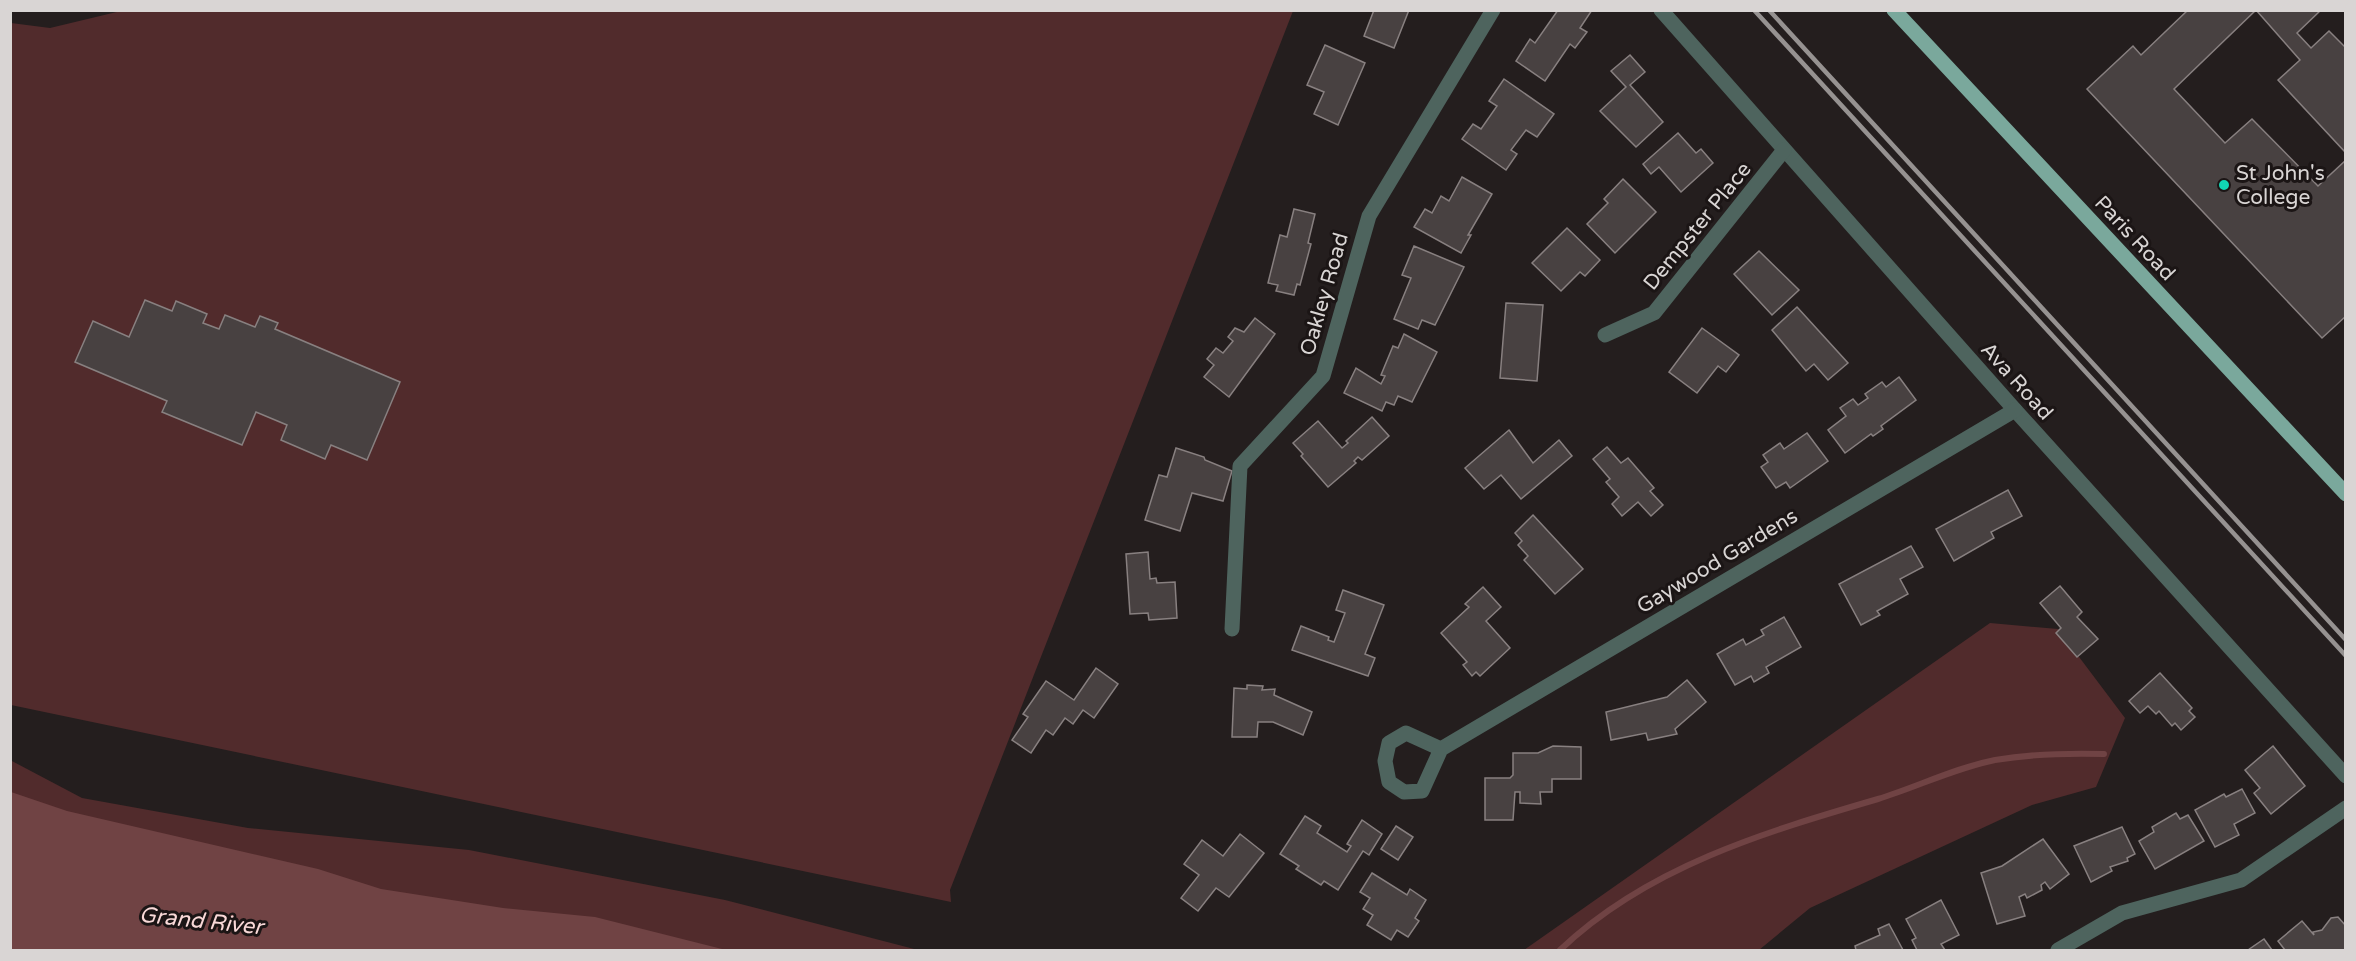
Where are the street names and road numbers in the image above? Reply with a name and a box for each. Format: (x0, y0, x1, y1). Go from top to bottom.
street label: Dempster Place (1638, 157, 1757, 295)
street label: Paris Road (2089, 191, 2180, 286)
street label: Oakley Road (1295, 230, 1354, 358)
street label: Ava Road (1975, 337, 2058, 425)
street label: Gaywood Gardens (1632, 504, 1802, 619)

